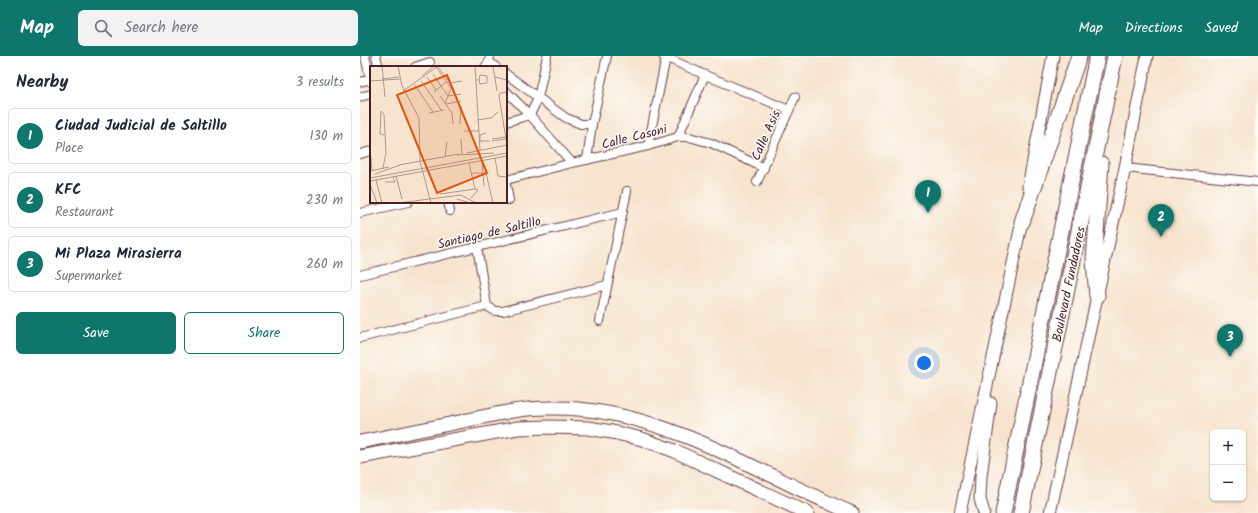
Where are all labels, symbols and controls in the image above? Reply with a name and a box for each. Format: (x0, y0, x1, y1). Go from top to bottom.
search box (78, 10, 358, 46)
text: Map (20, 13, 54, 43)
text: Search here (124, 16, 198, 40)
icon: search (92, 17, 114, 39)
text: Map (1078, 17, 1103, 39)
text: Directions (1125, 17, 1183, 39)
text: Saved (1205, 17, 1238, 39)
inset map (370, 66, 507, 203)
text: Nearby (16, 69, 68, 96)
text: 3 results (296, 72, 344, 93)
street label: Calle Asis (746, 107, 787, 164)
text: Ciudad Judicial de Saltillo (55, 114, 227, 138)
street label: Calle Casoni (599, 119, 670, 156)
text: 1 (28, 126, 32, 147)
text: 130 m (309, 126, 343, 147)
text: Place (55, 138, 83, 159)
text: KFC (55, 178, 81, 202)
pin: 1 (915, 180, 941, 213)
text: 2 (26, 190, 34, 211)
text: 230 m (306, 190, 343, 211)
text: Restaurant (55, 202, 114, 223)
pin: 2 (1148, 204, 1174, 237)
street label: Santiago de Saltillo (436, 211, 543, 256)
street label: Boulevard Fundadores (1047, 224, 1092, 344)
text: Mi Plaza Mirasierra (55, 242, 182, 266)
text: 3 (26, 254, 34, 275)
text: 260 m (306, 254, 343, 275)
text: Supermarket (55, 266, 122, 287)
button: Save (16, 312, 176, 354)
button: Share (184, 312, 344, 354)
pin: 3 (1217, 324, 1243, 357)
your location (914, 353, 934, 373)
map controls (1210, 429, 1246, 501)
button: + (1210, 429, 1246, 465)
button: − (1210, 465, 1246, 501)

